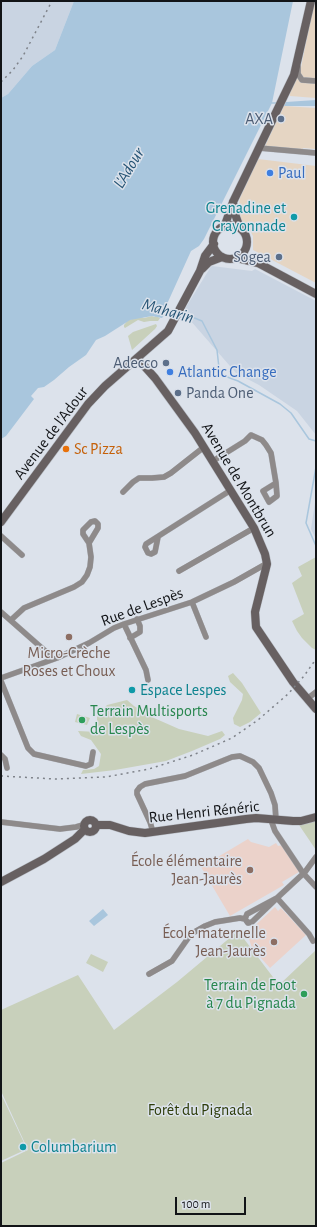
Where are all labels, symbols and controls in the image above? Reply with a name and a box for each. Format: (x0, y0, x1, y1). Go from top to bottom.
place label: AXA (245, 109, 273, 129)
marker: AXA (276, 114, 286, 124)
water label: L'Adour (109, 144, 149, 192)
place label: Paul (278, 163, 305, 183)
marker: Paul (265, 168, 275, 178)
place label: Grenadine et Crayonnade (206, 198, 286, 236)
marker: Grenadine et Crayonnade (289, 212, 299, 222)
place label: Sogea (233, 247, 271, 267)
marker: Sogea (274, 252, 284, 262)
water label: Maharin (140, 294, 196, 328)
place label: Adecco (113, 353, 158, 373)
marker: Adecco (161, 358, 171, 368)
place label: Atlantic Change (178, 362, 277, 382)
marker: Atlantic Change (165, 367, 175, 377)
street label: Avenue de l'Adour (10, 383, 92, 483)
place label: Panda One (186, 383, 254, 403)
marker: Panda One (173, 388, 183, 398)
street label: Avenue de Montbrun (197, 419, 281, 541)
place label: Sc Pizza (74, 439, 123, 459)
marker: Sc Pizza (61, 444, 71, 454)
street label: Rue de Lespès (98, 583, 186, 631)
marker: Micro-Crèche Roses et Choux (64, 632, 74, 642)
place label: Micro-Crèche Roses et Choux (23, 643, 115, 681)
place label: Espace Lespes (140, 680, 226, 700)
marker: Espace Lespes (127, 685, 137, 695)
place label: Terrain Multisports de Lespès (90, 701, 208, 739)
marker: Terrain Multisports de Lespès (77, 715, 87, 725)
street label: Rue Henri Rénéric (148, 797, 260, 827)
place label: École élémentaire Jean-Jaurès (131, 851, 242, 889)
marker: École élémentaire Jean-Jaurès (245, 865, 255, 875)
place label: École maternelle Jean-Jaurès (162, 923, 266, 961)
marker: École maternelle Jean-Jaurès (269, 937, 279, 947)
place label: Terrain de Foot à 7 du Pignada (204, 975, 296, 1013)
marker: Terrain de Foot à 7 du Pignada (299, 989, 309, 999)
park label: Forêt du Pignada (148, 1100, 252, 1120)
place label: Columbarium (31, 1137, 117, 1157)
marker: Columbarium (18, 1142, 28, 1152)
scale bar (177, 1189, 248, 1215)
text: 100 m (182, 1198, 210, 1210)

